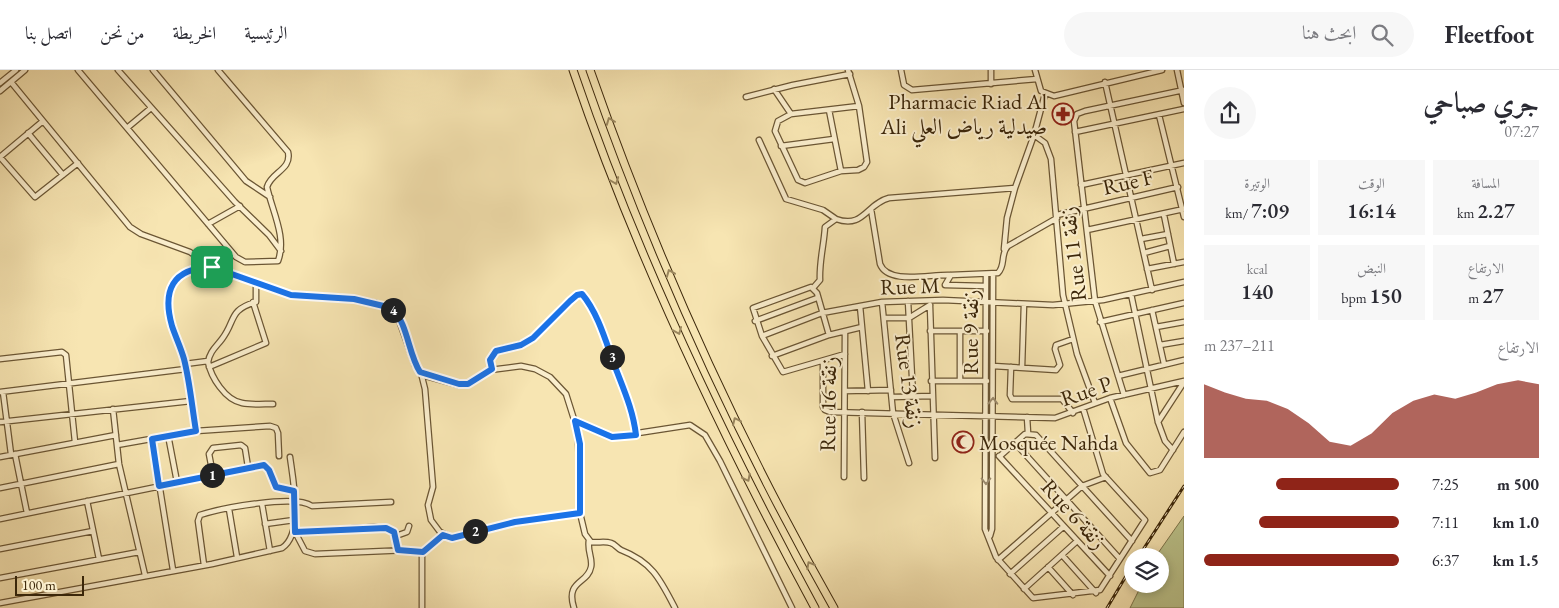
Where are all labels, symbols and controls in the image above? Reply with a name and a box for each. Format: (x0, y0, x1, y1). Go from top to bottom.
search box (1064, 12, 1414, 57)
text: Fleetfoot (1444, 19, 1534, 50)
text: ابحث هنا (1302, 20, 1356, 45)
text: اتصل بنا (25, 21, 72, 44)
text: من نحن (100, 21, 144, 44)
text: الخريطة (172, 21, 216, 44)
text: الرئيسية (244, 21, 287, 44)
icon: search (1368, 21, 1396, 49)
text: جري صباحي (1423, 84, 1539, 120)
place label: Pharmacie Riad Al Ali صيدلية رياض العلي (880, 87, 1047, 148)
button: share (1204, 87, 1256, 139)
pharmacy icon: Pharmacie Riad Al Ali صيدلية رياض العلي (1051, 102, 1075, 126)
one-way arrow (606, 118, 616, 126)
text: 07:27 (1504, 121, 1539, 142)
street label: Rue F (1100, 162, 1156, 202)
text: الوتيرة (1244, 174, 1270, 192)
text: الوقت (1358, 174, 1385, 192)
text: المسافة (1472, 174, 1500, 192)
one-way arrow (609, 176, 619, 185)
text: 7:09 (1251, 197, 1289, 224)
text: 16:14 (1347, 197, 1396, 224)
text: 2.27 (1477, 197, 1515, 224)
text: /km (1225, 204, 1251, 222)
text: km (1457, 204, 1477, 222)
street label: Rue 11 زنقة (1053, 205, 1093, 303)
pin (191, 246, 233, 288)
icon: arrive (198, 253, 226, 281)
text: النبض (1357, 259, 1386, 277)
text: الارتفاع (1468, 259, 1504, 277)
text: kcal (1247, 260, 1268, 278)
one-way arrow (665, 269, 675, 277)
street label: Rue M (879, 270, 941, 302)
text: 140 (1241, 278, 1273, 305)
text: 150 (1369, 282, 1402, 309)
text: 27 (1482, 282, 1503, 309)
text: bpm (1341, 289, 1369, 307)
text: m (1468, 289, 1482, 307)
street label: Rue 9 زنقة (956, 290, 985, 374)
pin: 4 (380, 298, 406, 322)
text: 4 (390, 301, 397, 319)
one-way arrow (671, 326, 682, 335)
street label: Rue 13 زنقة (888, 332, 930, 430)
text: 211–237 m (1204, 335, 1275, 356)
text: الارتفاع (1497, 337, 1539, 358)
pin: 3 (600, 344, 624, 370)
text: 3 (609, 348, 616, 366)
street label: Rue 16 زنقة (813, 356, 843, 452)
street label: Rue P (1057, 369, 1115, 413)
one-way arrow (988, 396, 998, 404)
one-way arrow (732, 417, 743, 426)
place label: Mosquée Nahda (979, 428, 1118, 457)
mosque icon: Mosquée Nahda (951, 430, 975, 454)
pin: 1 (200, 462, 224, 488)
text: 1 (209, 466, 216, 484)
one-way arrow (741, 473, 751, 482)
street label: Rue 6 زنقة (1035, 473, 1113, 555)
text: 7:25 (1432, 474, 1459, 495)
text: 500 m (1497, 474, 1539, 495)
one-way arrow (981, 478, 991, 485)
text: 7:11 (1432, 512, 1459, 533)
text: 1.0 km (1493, 512, 1539, 533)
pin: 2 (462, 518, 488, 544)
text: 2 (472, 522, 479, 540)
map controls (1124, 548, 1169, 593)
button: layers (1124, 548, 1169, 593)
text: 6:37 (1432, 550, 1459, 571)
text: 1.5 km (1493, 550, 1539, 571)
one-way arrow (807, 561, 817, 570)
scale bar (15, 573, 84, 596)
text: 100 m (22, 576, 56, 594)

